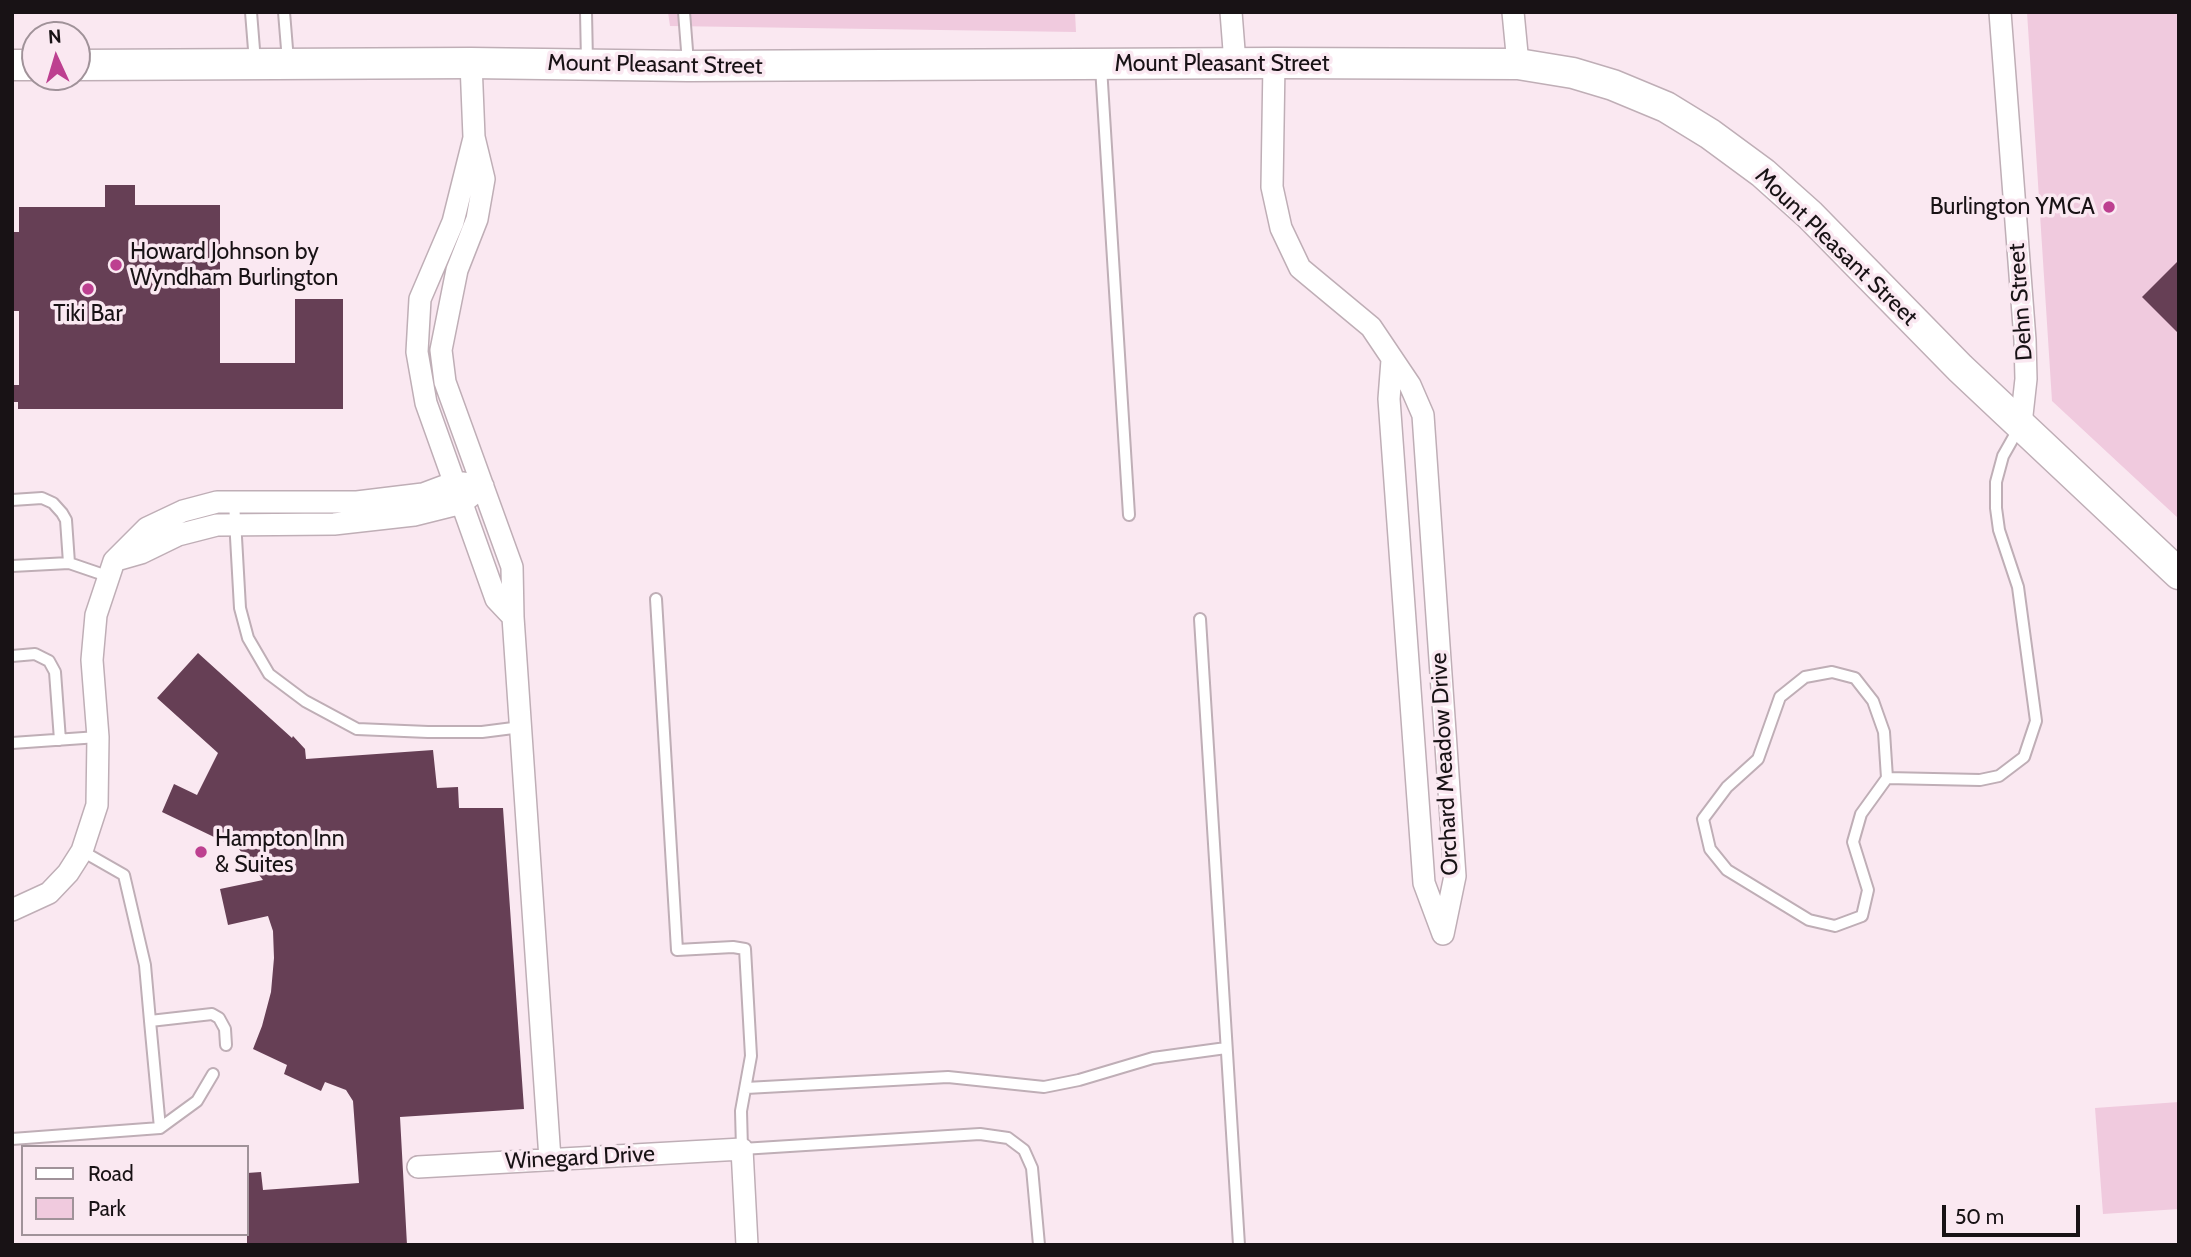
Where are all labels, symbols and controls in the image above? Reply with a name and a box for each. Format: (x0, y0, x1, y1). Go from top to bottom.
north arrow (21, 21, 91, 91)
text: N (47, 25, 62, 48)
street label: Mount Pleasant Street (547, 49, 763, 81)
street label: Mount Pleasant Street (1114, 50, 1330, 78)
street label: Mount Pleasant Street (1749, 162, 1923, 332)
place label: Burlington YMCA (1930, 193, 2095, 221)
marker: Burlington YMCA (2101, 199, 2117, 215)
place label: Howard Johnson by Wyndham Burlington (130, 238, 338, 292)
street label: Dehn Street (2003, 242, 2039, 362)
marker: Howard Johnson by Wyndham Burlington (108, 257, 124, 273)
marker: Tiki Bar (80, 281, 96, 297)
place label: Tiki Bar (53, 300, 123, 328)
street label: Orchard Meadow Drive (1425, 652, 1465, 876)
place label: Hampton Inn & Suites (215, 825, 345, 879)
marker: Hampton Inn & Suites (193, 844, 209, 860)
street label: Winegard Drive (504, 1140, 656, 1176)
legend (21, 1145, 248, 1236)
text: Road (88, 1161, 134, 1186)
scale bar (1946, 1190, 2084, 1234)
text: Park (88, 1196, 126, 1221)
text: 50 m (1955, 1204, 2004, 1229)

